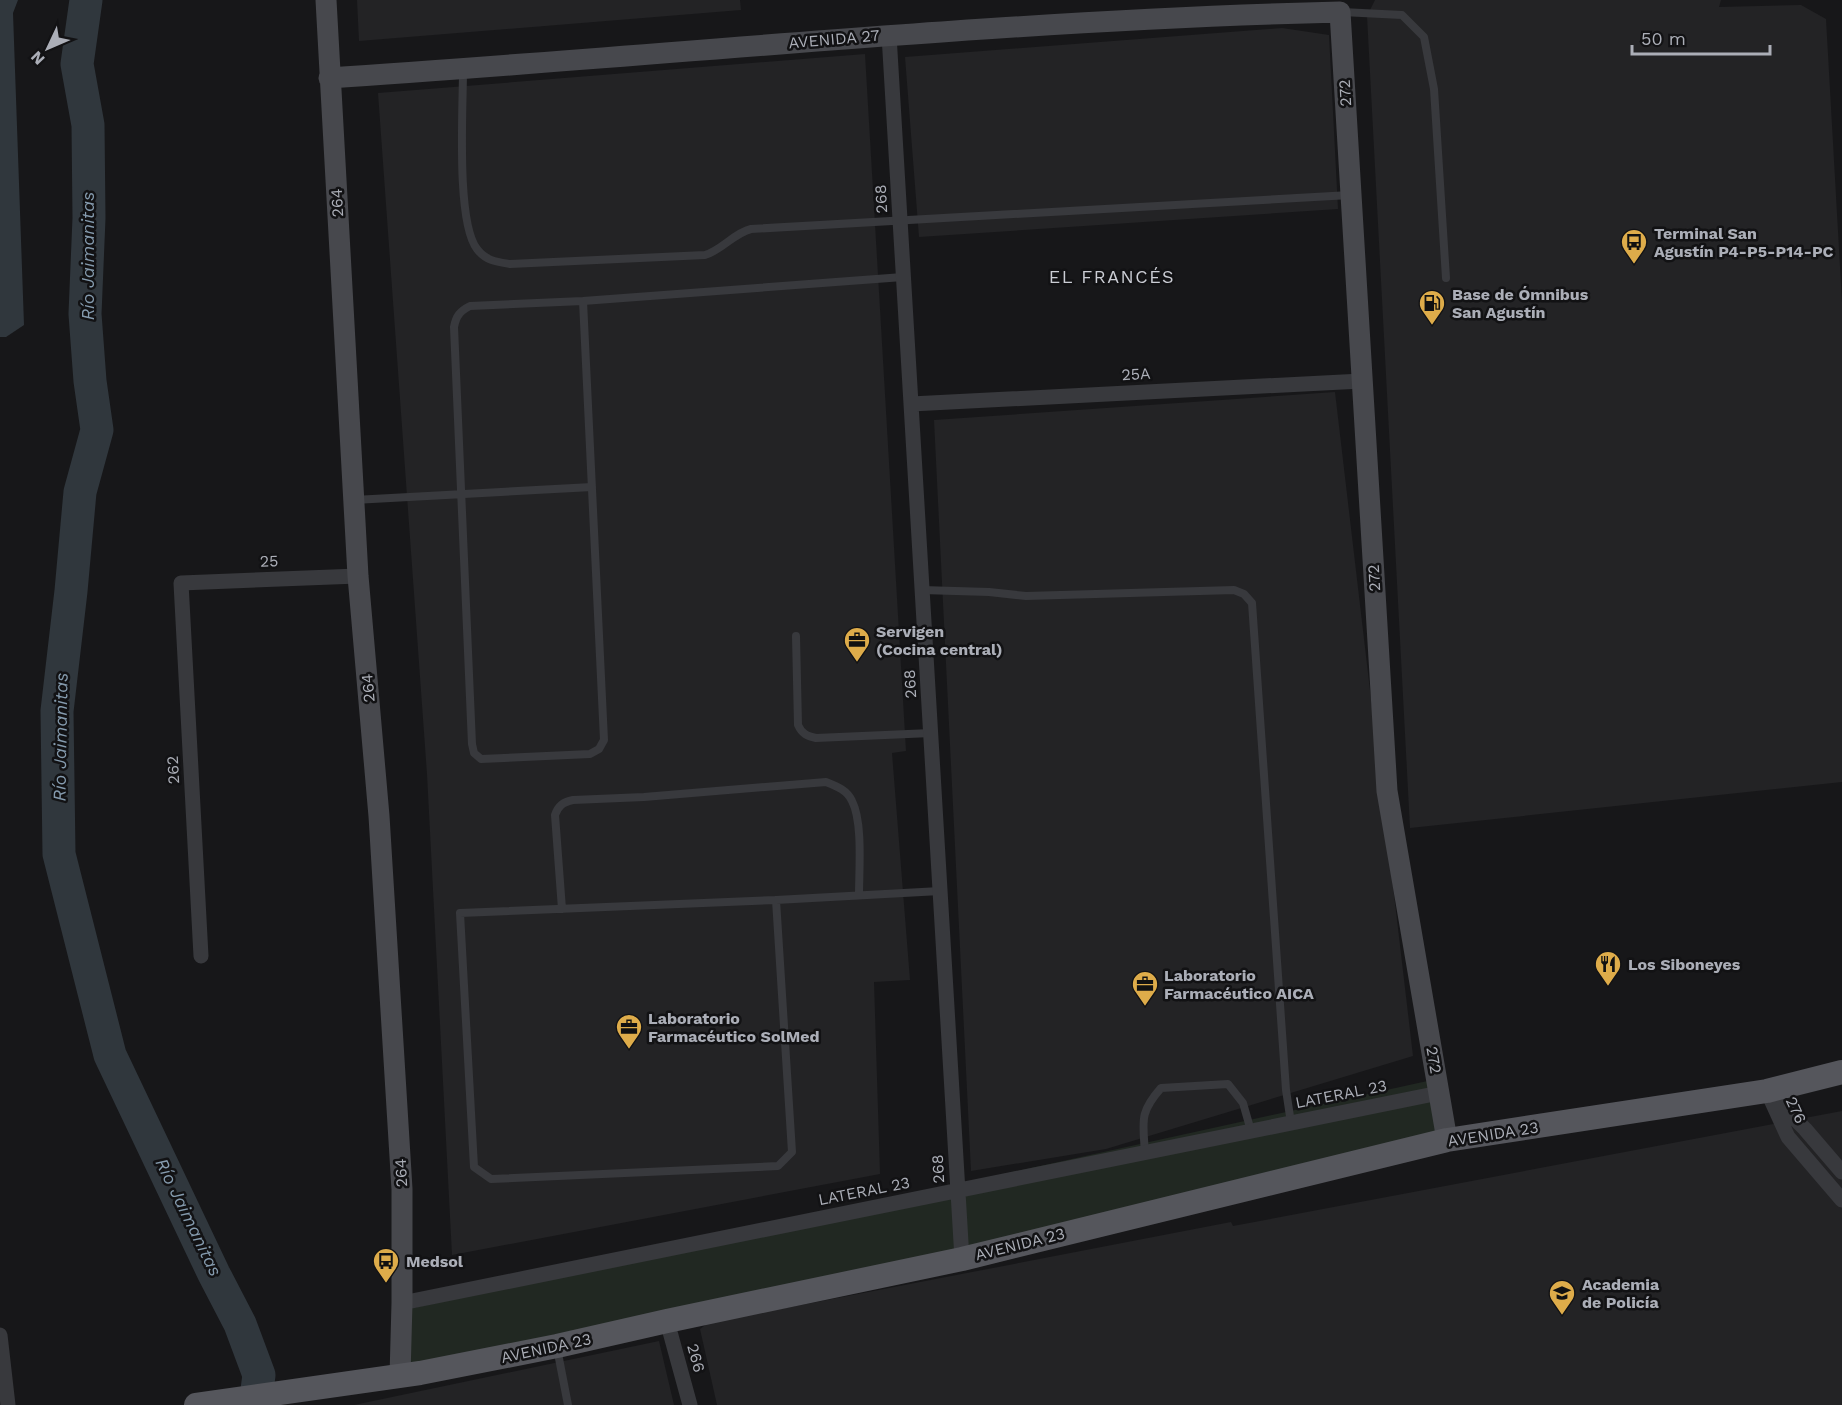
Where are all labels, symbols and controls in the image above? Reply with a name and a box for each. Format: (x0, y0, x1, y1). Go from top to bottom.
north arrow (18, 18, 78, 78)
scale bar (1632, 18, 1770, 56)
street label: AVENIDA 27 (788, 26, 880, 52)
text: 50 m (1641, 28, 1686, 49)
text: N (27, 47, 49, 69)
street label: 272 (1335, 79, 1355, 107)
street label: 268 (871, 184, 891, 214)
street label: 264 (327, 188, 347, 218)
water label: Río Jaimanitas (77, 192, 98, 320)
place label: Terminal San Agustín P4-P5-P14-PC (1654, 224, 1834, 261)
bus stop icon: Terminal San Agustín P4-P5-P14-PC (1619, 227, 1649, 265)
district label: EL FRANCÉS (1049, 266, 1175, 287)
place label: Base de Ómnibus San Agustín (1452, 285, 1589, 322)
fuel station icon: Base de Ómnibus San Agustín (1417, 288, 1447, 326)
street label: 25A (1121, 364, 1152, 384)
street label: 25 (259, 551, 279, 571)
street label: 272 (1364, 564, 1384, 592)
place label: Servigen (Cocina central) (876, 622, 1002, 659)
office icon: Servigen (Cocina central) (842, 625, 872, 663)
street label: 268 (900, 669, 920, 699)
water label: Río Jaimanitas (48, 673, 72, 801)
street label: 264 (357, 673, 379, 703)
street label: 262 (163, 755, 183, 785)
restaurant icon: Los Siboneyes (1593, 949, 1623, 987)
place label: Los Siboneyes (1628, 955, 1741, 974)
place label: Laboratorio Farmacéutico AICA (1164, 966, 1314, 1003)
office icon: Laboratorio Farmacéutico AICA (1130, 969, 1160, 1007)
place label: Laboratorio Farmacéutico SolMed (648, 1009, 820, 1046)
office icon: Laboratorio Farmacéutico SolMed (614, 1012, 644, 1050)
street label: 272 (1422, 1045, 1446, 1075)
street label: LATERAL 23 (1294, 1076, 1388, 1112)
street label: 276 (1782, 1094, 1810, 1126)
street label: AVENIDA 23 (1446, 1117, 1540, 1151)
street label: 268 (928, 1154, 948, 1184)
water label: Río Jaimanitas (151, 1155, 227, 1279)
street label: 264 (391, 1158, 411, 1188)
street label: LATERAL 23 (817, 1173, 911, 1209)
street label: AVENIDA 23 (973, 1224, 1067, 1264)
bus stop icon: Medsol (371, 1246, 401, 1284)
place label: Medsol (406, 1252, 464, 1271)
place label: Academia de Policía (1582, 1275, 1660, 1312)
school or university icon: Academia de Policía (1547, 1278, 1577, 1316)
street label: AVENIDA 23 (499, 1329, 593, 1367)
street label: 266 (683, 1342, 709, 1374)

